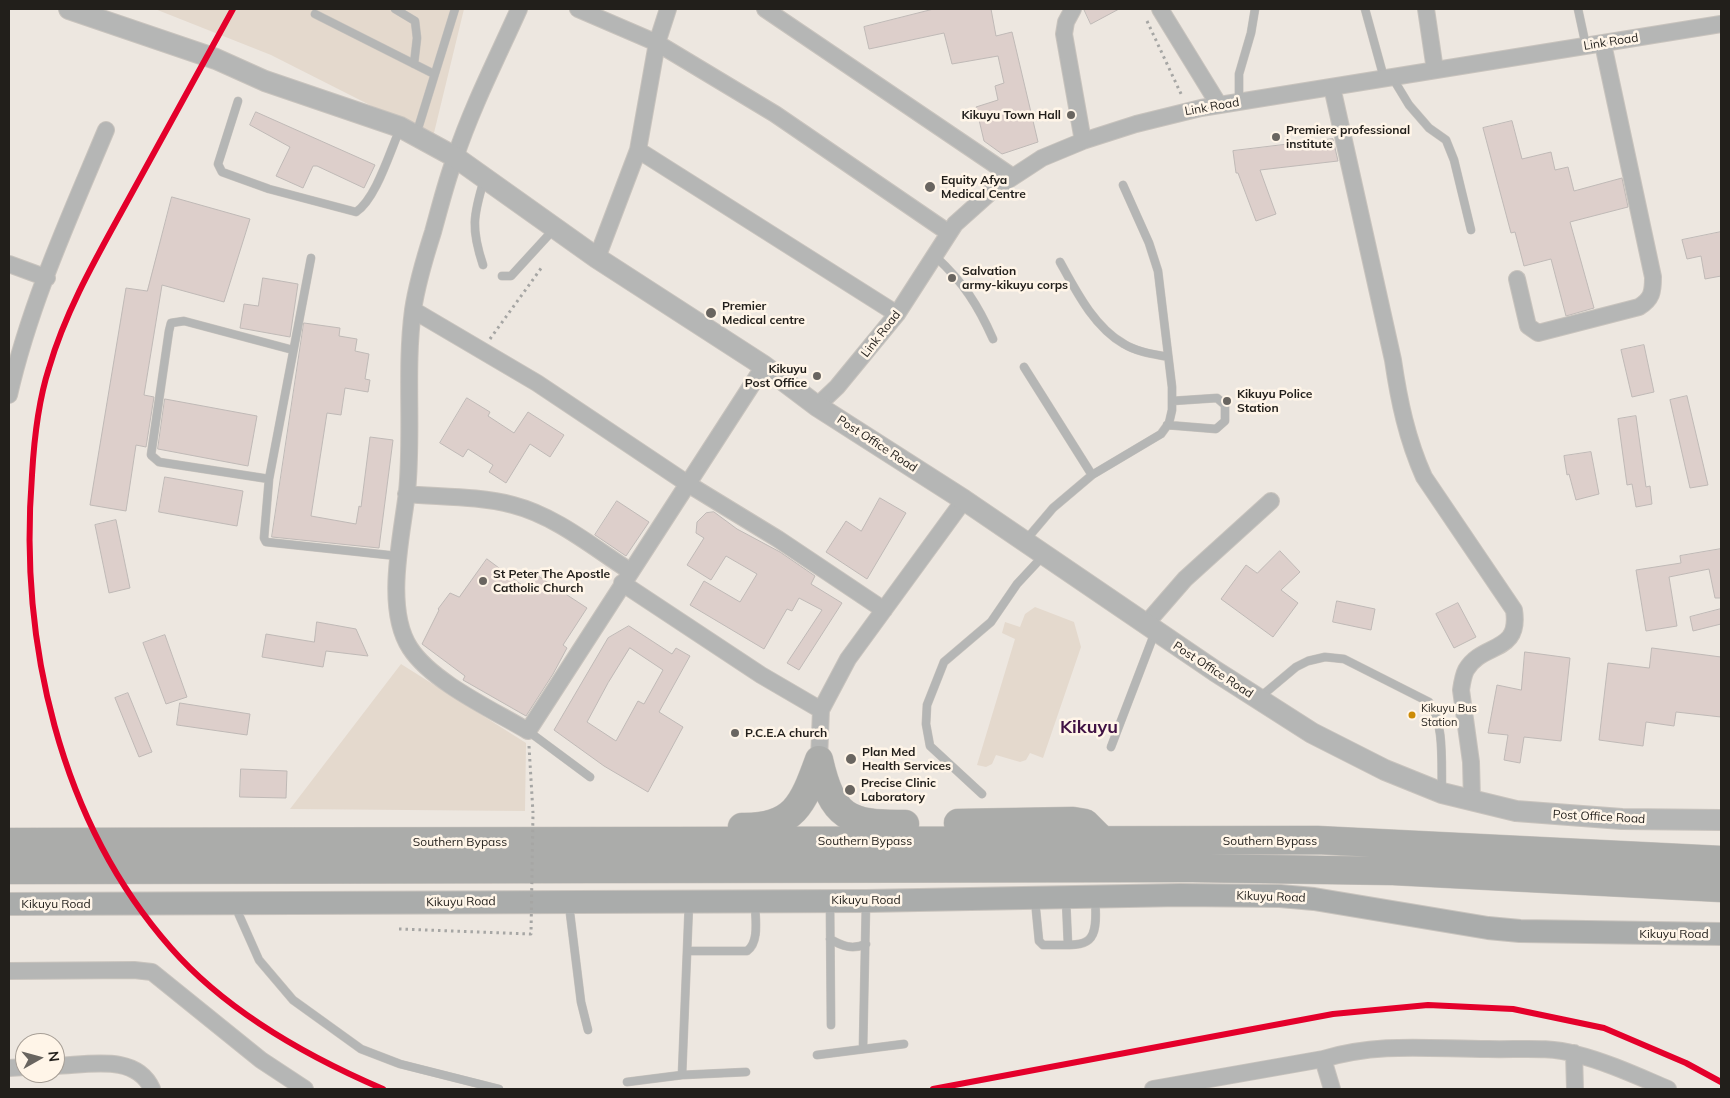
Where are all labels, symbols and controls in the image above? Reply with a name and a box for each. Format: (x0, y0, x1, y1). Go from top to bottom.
street label: Link Road (1583, 31, 1639, 53)
street label: Link Road (1184, 95, 1240, 119)
place label: Kikuyu Town Hall (962, 108, 1061, 122)
marker: Kikuyu Town Hall (1065, 109, 1077, 121)
place label: Premiere professional institute (1286, 123, 1410, 151)
marker: Premiere professional institute (1270, 131, 1282, 143)
place label: Equity Afya Medical Centre (941, 173, 1026, 201)
marker: Equity Afya Medical Centre (923, 180, 937, 194)
place label: Salvation army-kikuyu corps (962, 264, 1068, 292)
marker: Salvation army-kikuyu corps (946, 272, 958, 284)
place label: Premier Medical centre (722, 299, 805, 327)
marker: Premier Medical centre (704, 306, 718, 320)
street label: Link Road (858, 308, 904, 360)
place label: Kikuyu Post Office (745, 362, 807, 390)
marker: Kikuyu Post Office (811, 370, 823, 382)
place label: Kikuyu Police Station (1237, 387, 1312, 415)
marker: Kikuyu Police Station (1221, 395, 1233, 407)
street label: Post Office Road (834, 413, 920, 475)
place label: St Peter The Apostle Catholic Church (493, 567, 610, 595)
marker: St Peter The Apostle Catholic Church (477, 575, 489, 587)
street label: Post Office Road (1170, 639, 1256, 701)
place label: Kikuyu Bus Station (1421, 702, 1477, 728)
marker: Kikuyu Bus Station (1407, 710, 1417, 720)
district label: Kikuyu (1060, 717, 1118, 739)
place label: P.C.E.A church (745, 726, 827, 740)
marker: P.C.E.A church (729, 727, 741, 739)
place label: Plan Med Health Services (862, 745, 951, 773)
marker: Plan Med Health Services (844, 752, 858, 766)
place label: Precise Clinic Laboratory (861, 776, 936, 804)
marker: Precise Clinic Laboratory (843, 783, 857, 797)
street label: Post Office Road (1552, 807, 1646, 827)
street label: Southern Bypass (818, 834, 912, 848)
street label: Southern Bypass (1223, 834, 1317, 848)
street label: Southern Bypass (413, 835, 507, 849)
street label: Kikuyu Road (1236, 889, 1306, 905)
street label: Kikuyu Road (831, 893, 901, 907)
street label: Kikuyu Road (426, 894, 496, 910)
street label: Kikuyu Road (21, 897, 91, 911)
street label: Kikuyu Road (1639, 927, 1709, 941)
north arrow (15, 1033, 65, 1083)
text: N (44, 1050, 63, 1063)

